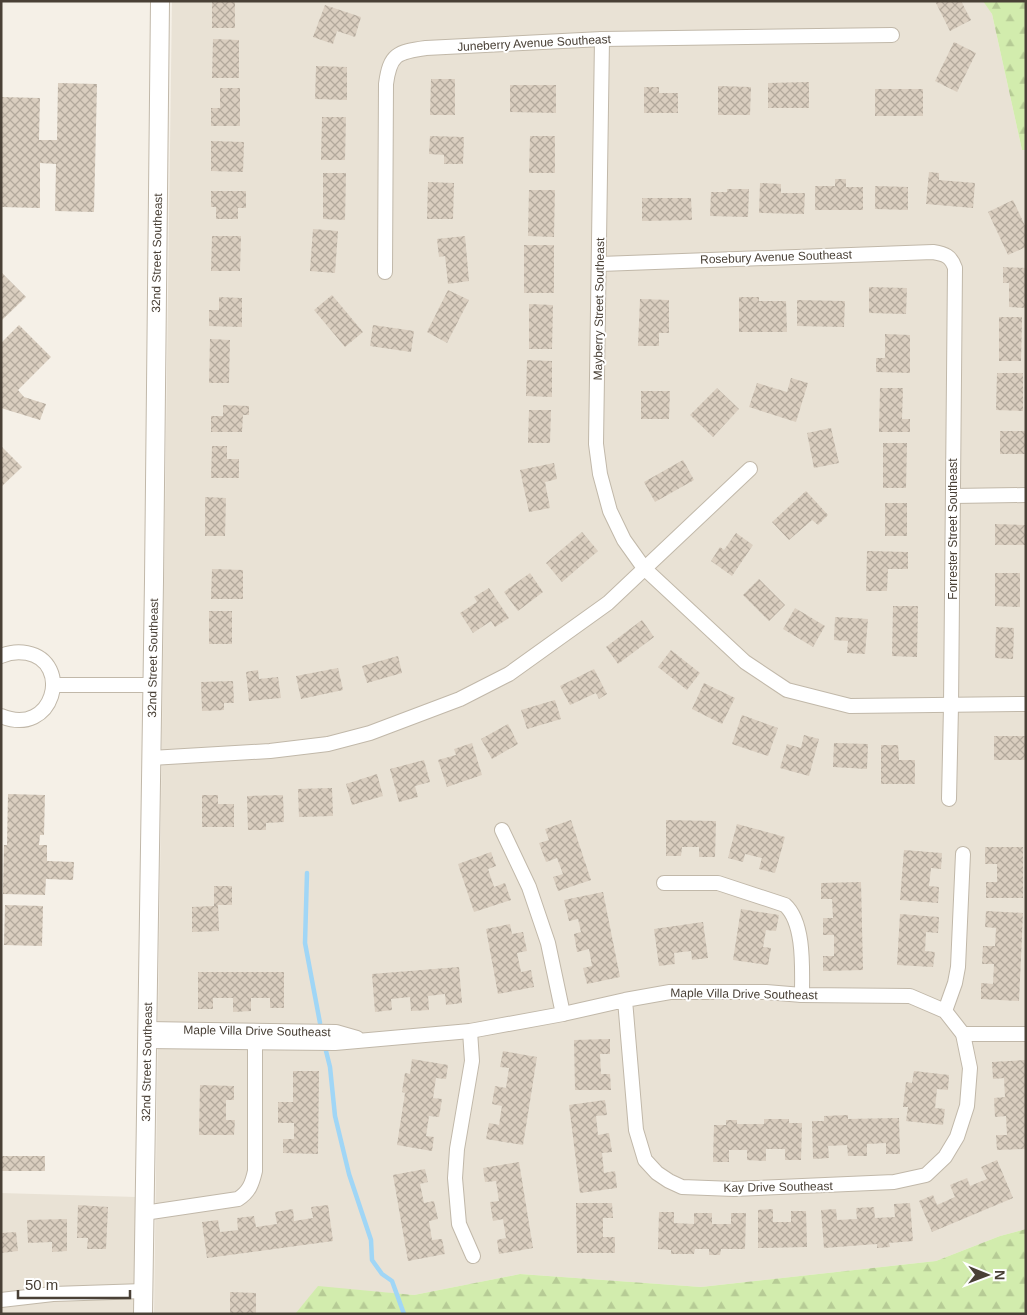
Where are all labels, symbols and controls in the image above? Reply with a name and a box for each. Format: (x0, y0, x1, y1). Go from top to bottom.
street label: Juneberry Avenue Southeast (457, 32, 612, 54)
street label: 32nd Street Southeast (149, 193, 165, 313)
street label: Mayberry Street Southeast (591, 237, 607, 380)
street label: Rosebury Avenue Southeast (700, 247, 853, 267)
street label: Forrester Street Southeast (946, 458, 960, 600)
street label: 32nd Street Southeast (145, 598, 161, 718)
street label: Maple Villa Drive Southeast (670, 986, 818, 1002)
street label: 32nd Street Southeast (139, 1002, 155, 1122)
street label: Maple Villa Drive Southeast (183, 1023, 331, 1039)
street label: Kay Drive Southeast (723, 1179, 833, 1195)
north arrow (962, 1250, 1012, 1300)
scale bar (18, 1268, 130, 1300)
text: N (992, 1270, 1008, 1280)
text: 50 m (25, 1276, 58, 1293)

